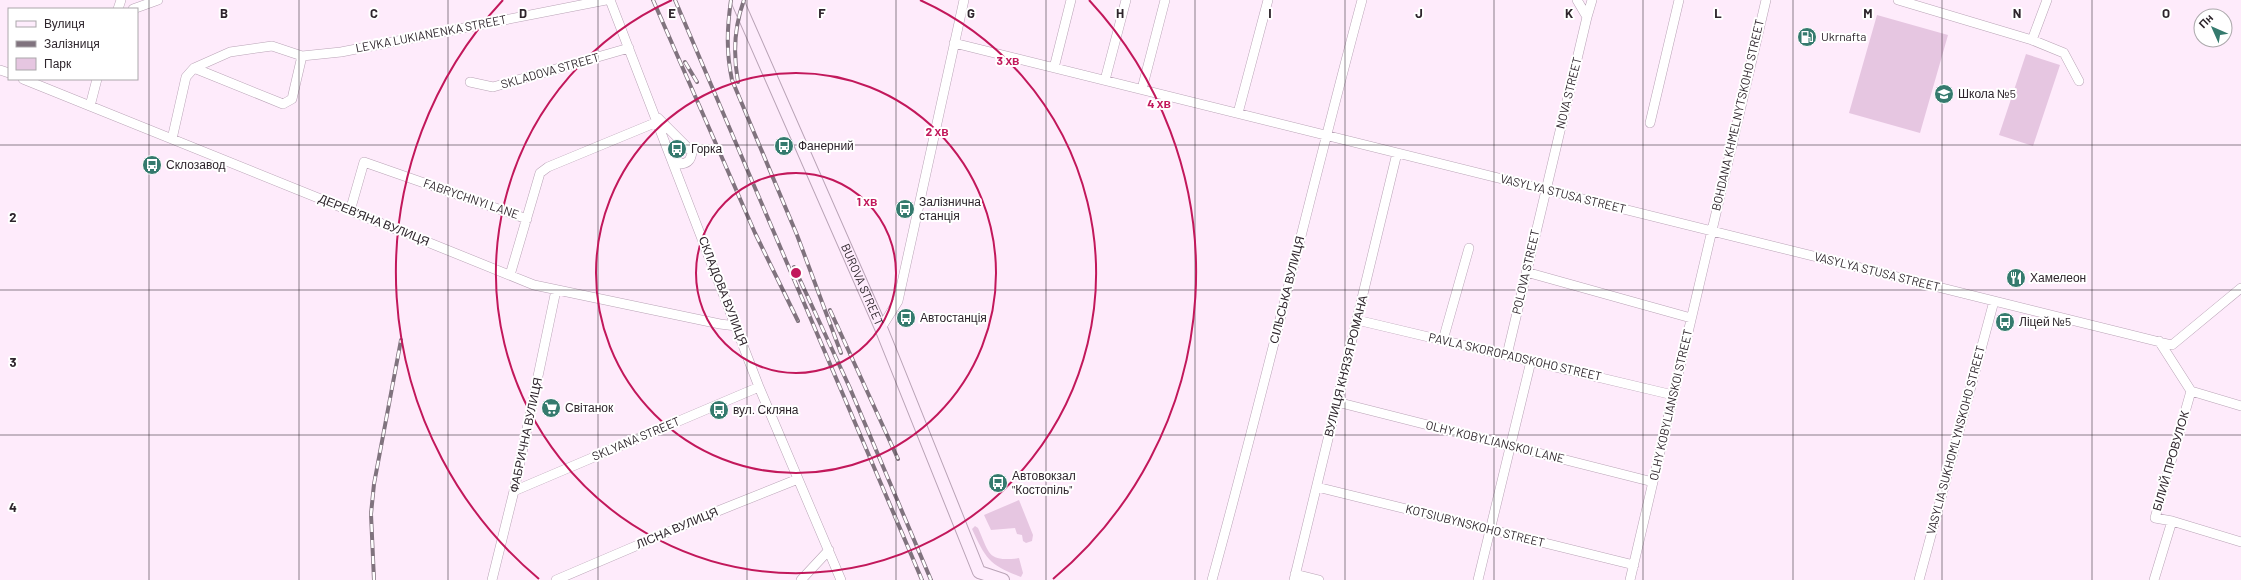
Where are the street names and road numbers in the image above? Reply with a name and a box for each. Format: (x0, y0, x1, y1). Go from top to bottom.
street label: LEVKA LUKIANENKA STREET (354, 11, 508, 55)
street label: BOHDANA KHMELNYTSKOHO STREET (1708, 17, 1766, 212)
street label: SKLADOVA STREET (499, 49, 601, 91)
street label: NOVA STREET (1552, 55, 1584, 130)
street label: VASYLYA STUSA STREET (1499, 171, 1628, 215)
street label: FABRYCHNYI LANE (422, 175, 521, 221)
street label: ДЕРЕВ'ЯНА ВУЛИЦЯ (317, 190, 432, 249)
street label: POLOVA STREET (1508, 228, 1542, 316)
street label: СКЛАДОВА ВУЛИЦЯ (696, 234, 751, 348)
street label: СІЛЬСЬКА ВУЛИЦЯ (1266, 235, 1307, 345)
street label: BUROVA STREET (839, 241, 887, 328)
street label: VASYLYA STUSA STREET (1813, 249, 1942, 293)
street label: ВУЛИЦЯ КНЯЗЯ РОМАНА (1321, 293, 1370, 438)
street label: OLHY KOBYLIANSKOI STREET (1646, 328, 1694, 482)
street label: PAVLA SKOROPADSKOHO STREET (1427, 329, 1603, 383)
street label: VASYLIA SUKHOMLYNSKOHO STREET (1923, 344, 1987, 536)
street label: ФАБРИЧНА ВУЛИЦЯ (506, 376, 545, 494)
street label: БІЛИЙ ПРОВУЛОК (2149, 409, 2191, 512)
street label: SKLYANA STREET (590, 413, 682, 463)
street label: OLHY KOBYLIANSKOI LANE (1424, 417, 1566, 465)
street label: KOTSIUBYNSKOHO STREET (1404, 501, 1546, 549)
street label: ЛІСНА ВУЛИЦЯ (633, 503, 720, 552)

